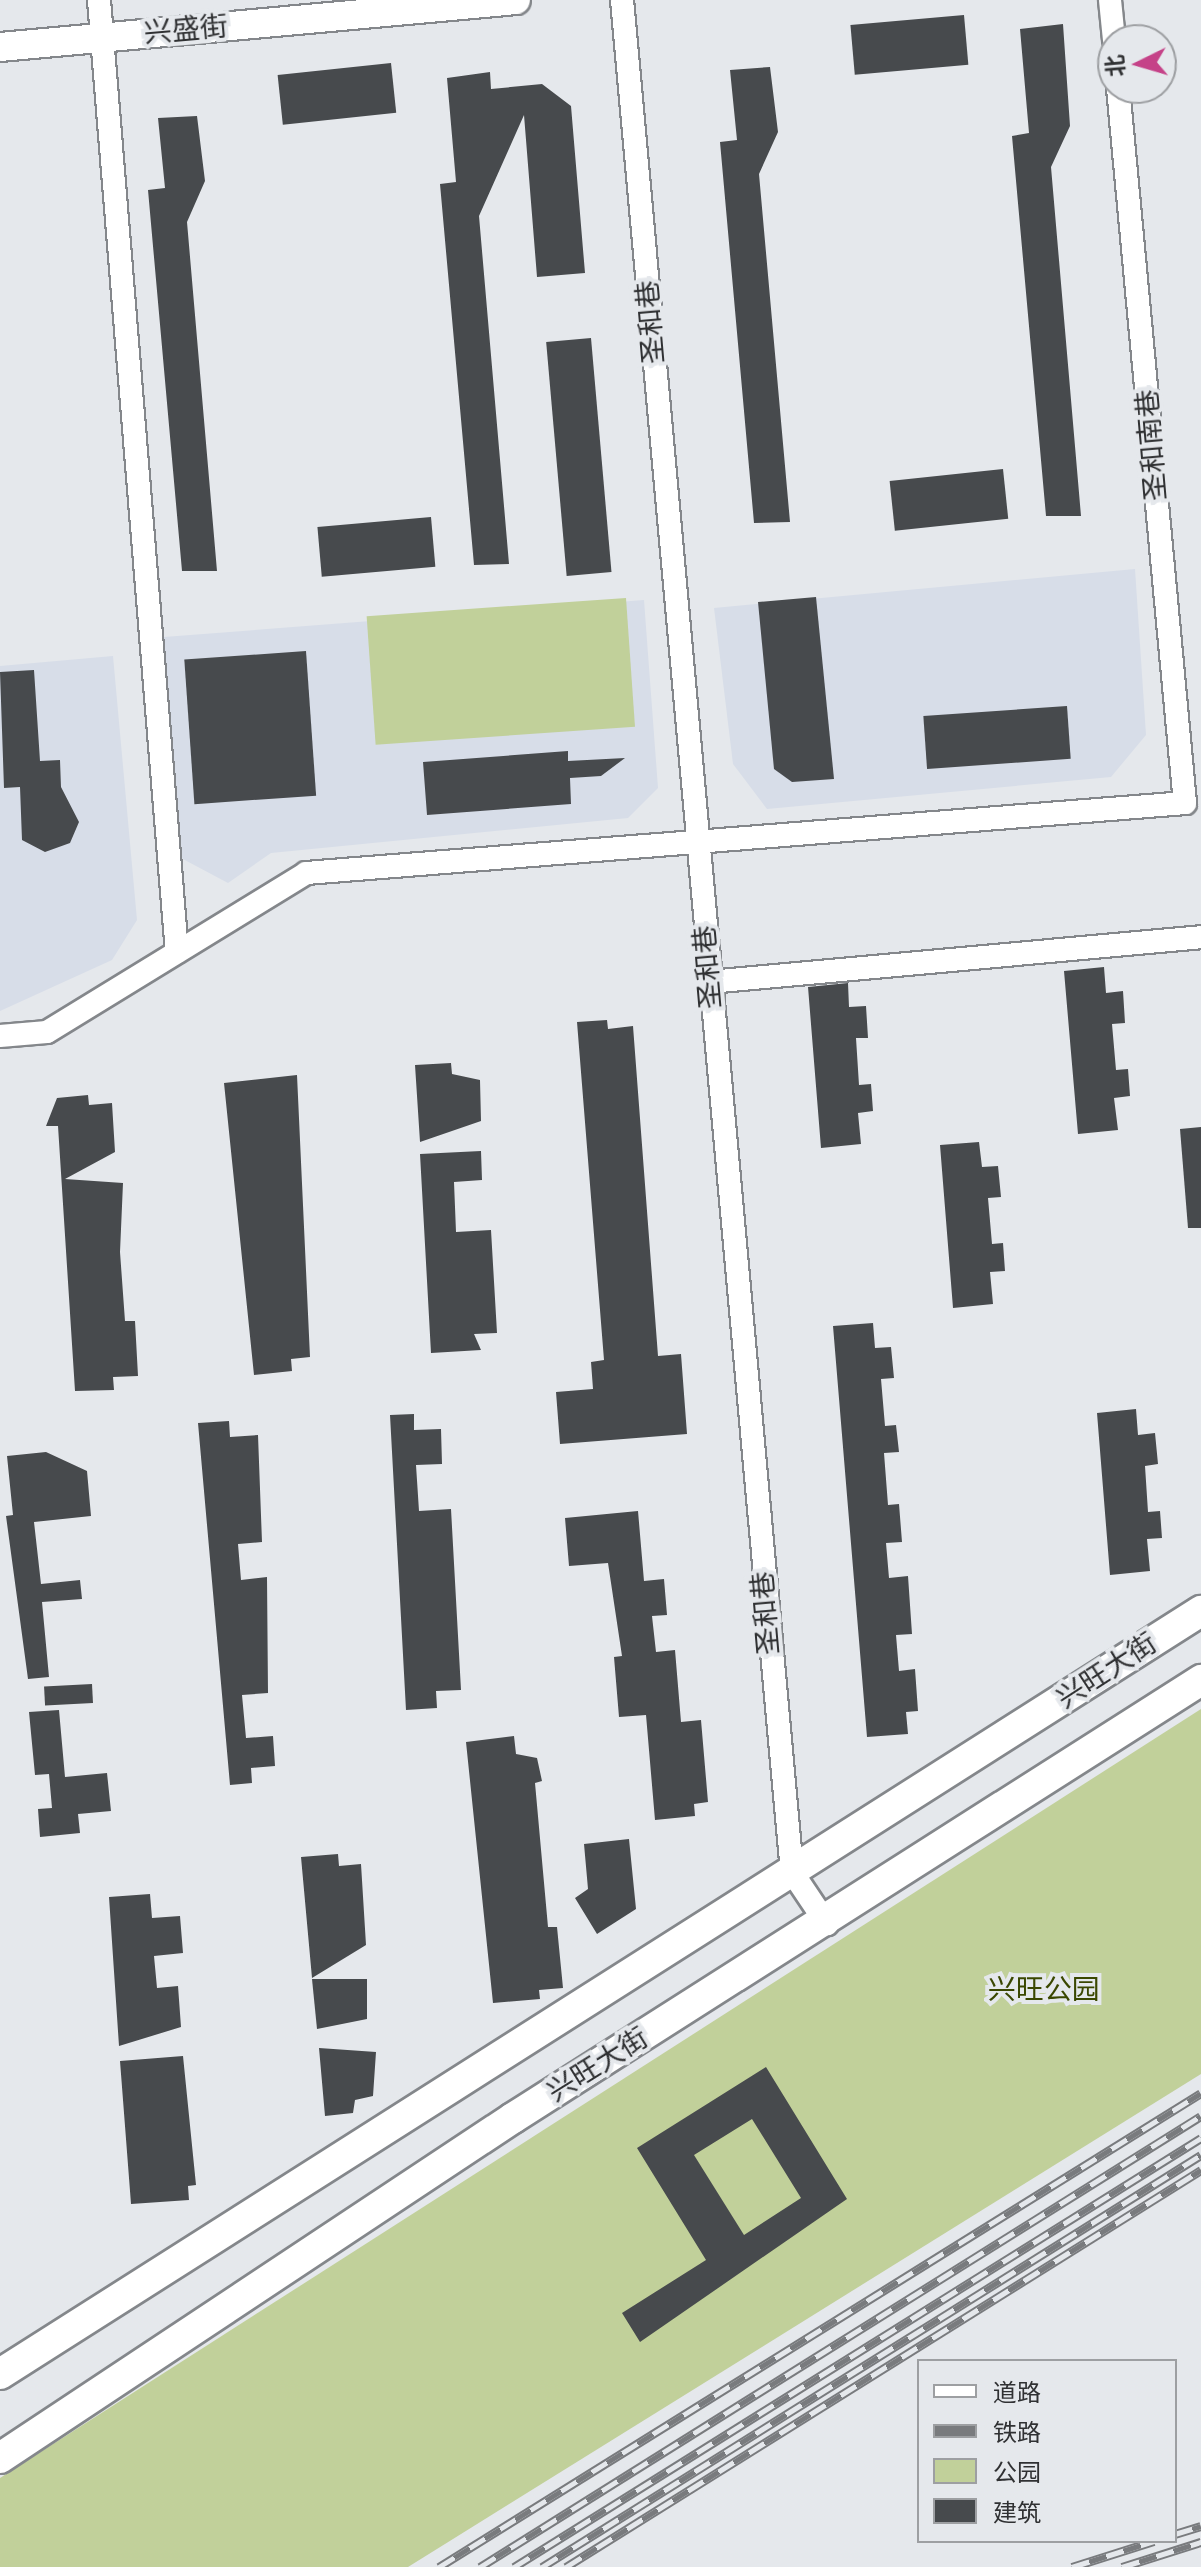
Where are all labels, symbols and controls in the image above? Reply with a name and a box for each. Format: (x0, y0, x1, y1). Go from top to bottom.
street label: 兴盛街 (143, 10, 229, 50)
north arrow (1097, 24, 1177, 104)
text: 北 (1098, 54, 1132, 78)
street label: 圣和巷 (631, 279, 671, 365)
street label: 圣和南巷 (1130, 388, 1174, 502)
street label: 圣和巷 (688, 924, 728, 1010)
street label: 圣和巷 (746, 1570, 786, 1656)
street label: 兴旺大街 (1051, 1626, 1163, 1716)
park label: 兴旺公园 (988, 1973, 1100, 2007)
street label: 兴旺大街 (542, 2021, 654, 2109)
legend (917, 2359, 1177, 2543)
text: 道路 (993, 2375, 1041, 2410)
text: 铁路 (993, 2415, 1041, 2450)
text: 公园 (993, 2455, 1041, 2490)
text: 建筑 (993, 2495, 1041, 2530)

